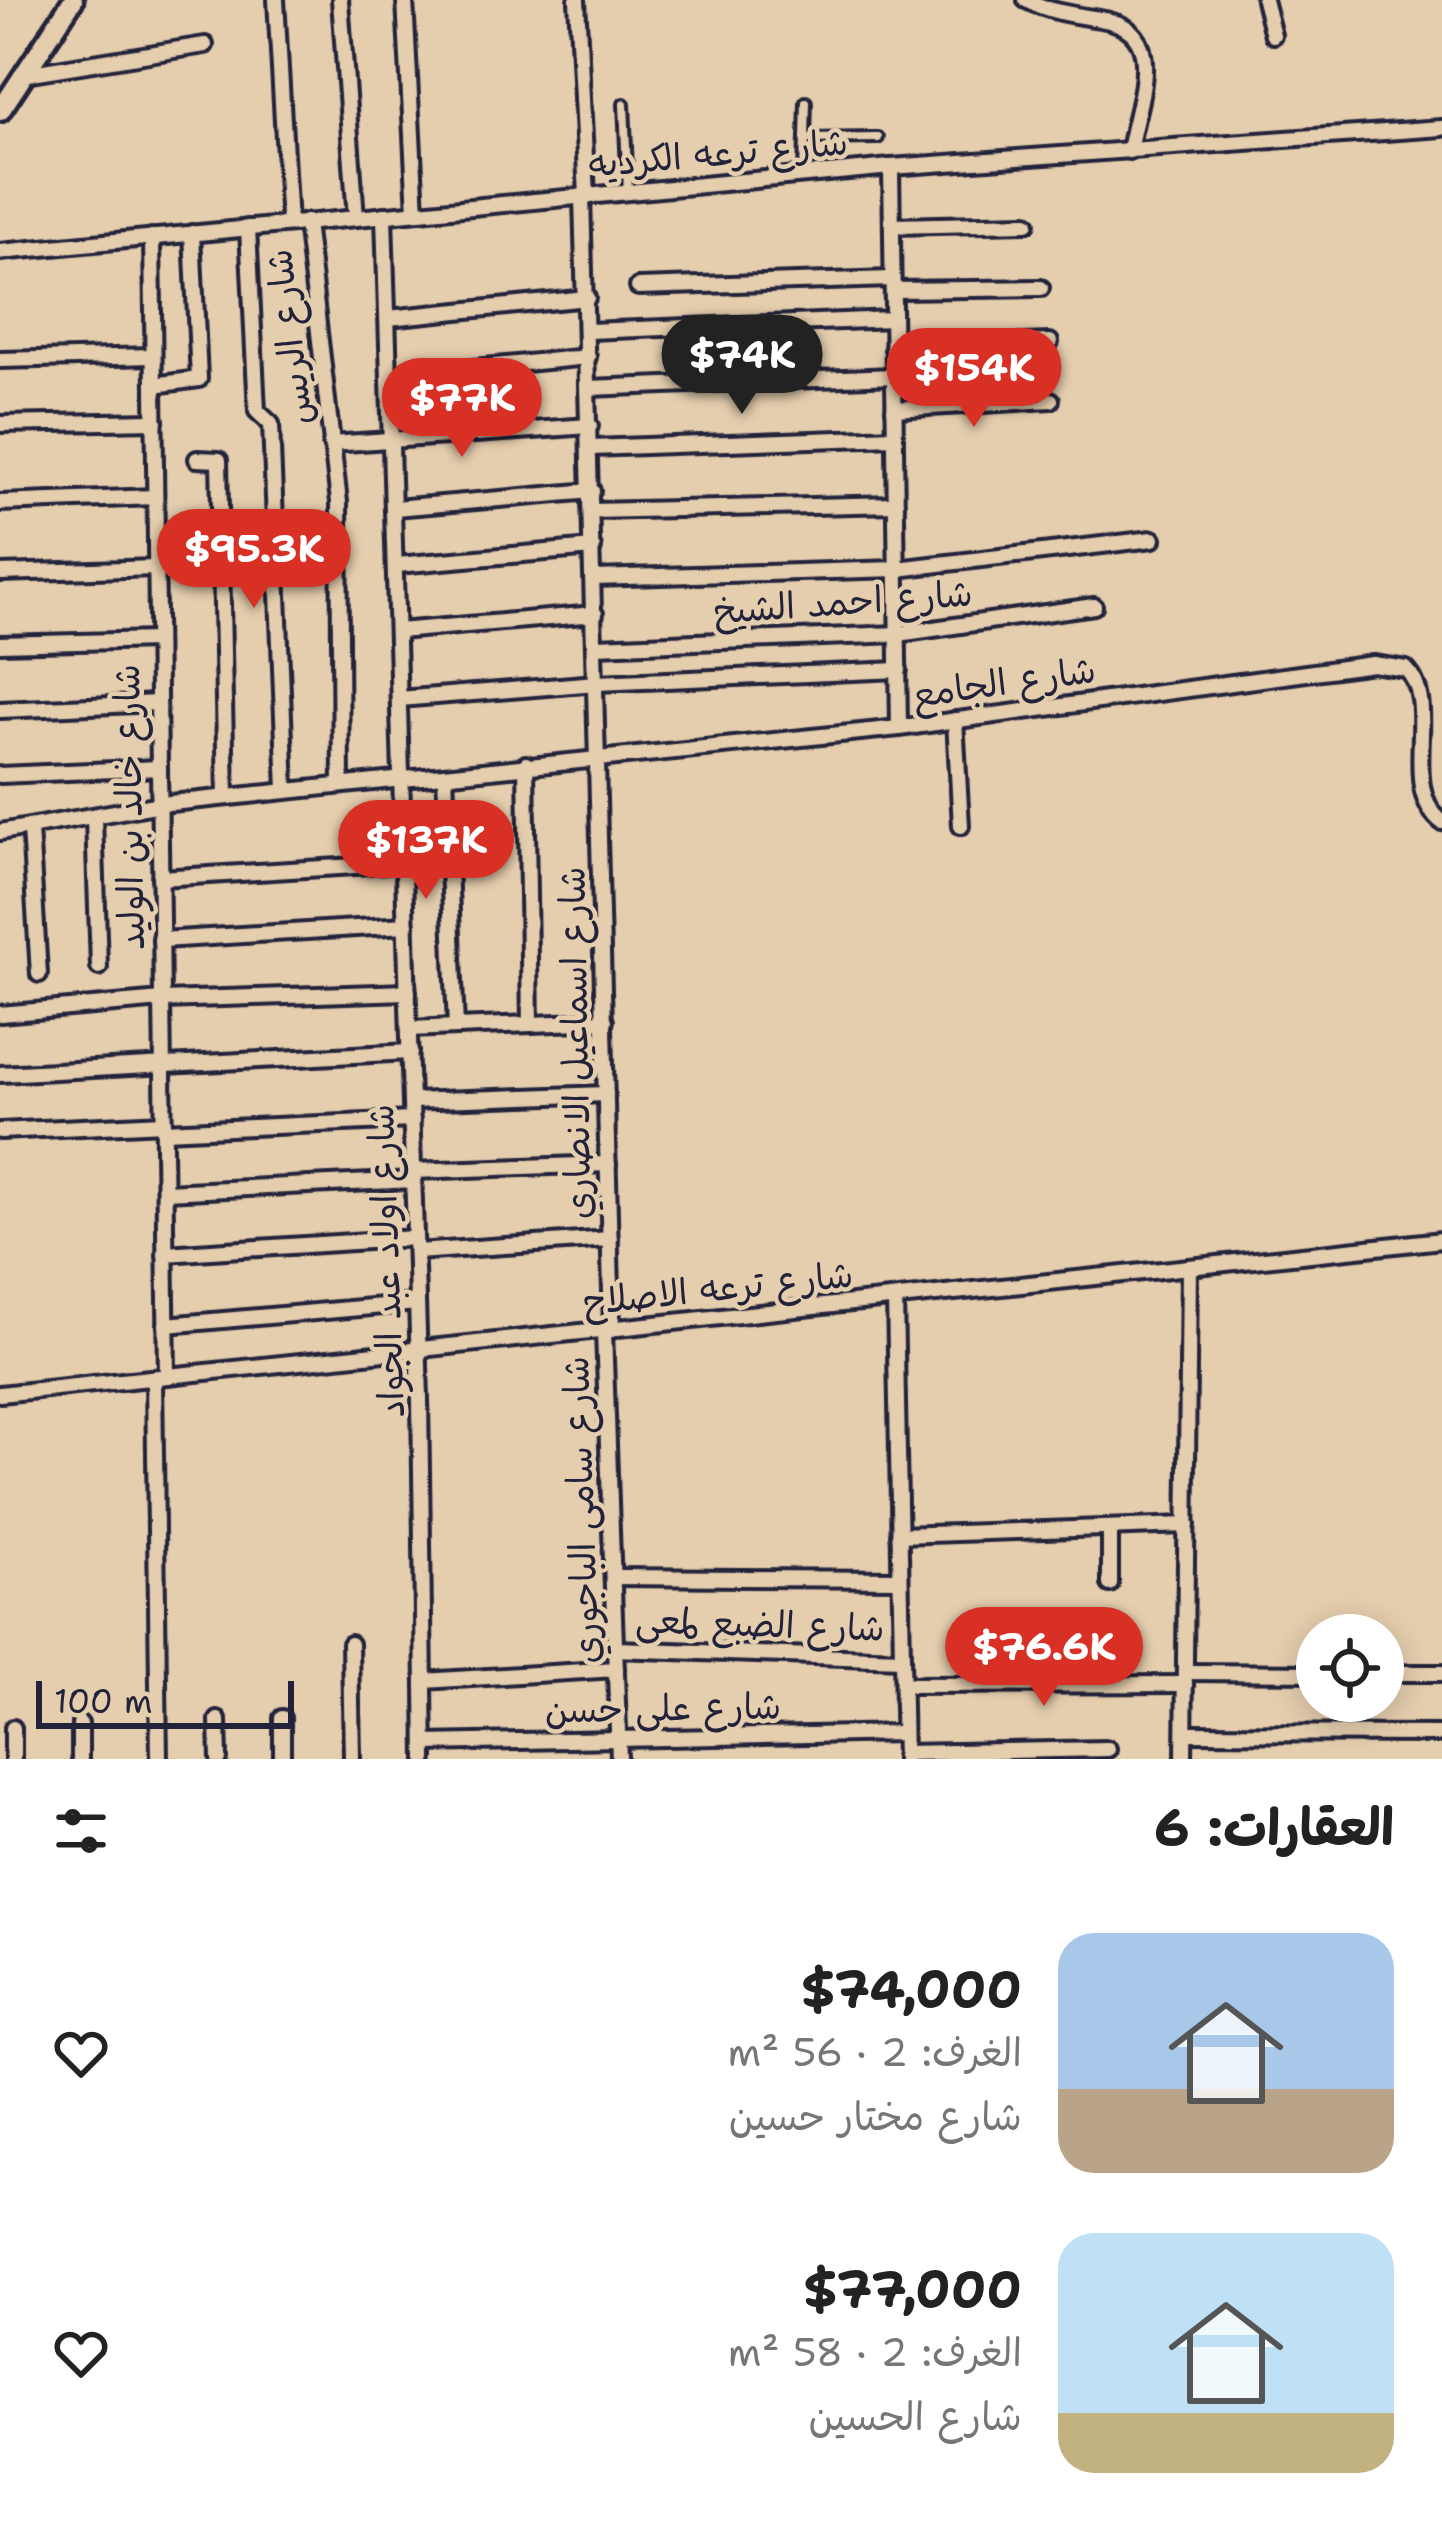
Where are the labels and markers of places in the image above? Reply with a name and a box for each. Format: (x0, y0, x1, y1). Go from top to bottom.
pin: $74K (671, 315, 813, 417)
pin: $154K (890, 328, 1058, 430)
pin: $77K (391, 358, 533, 460)
pin: $95.3K (156, 509, 352, 611)
pin: $137K (342, 800, 510, 902)
pin: $76.6K (946, 1607, 1142, 1709)

